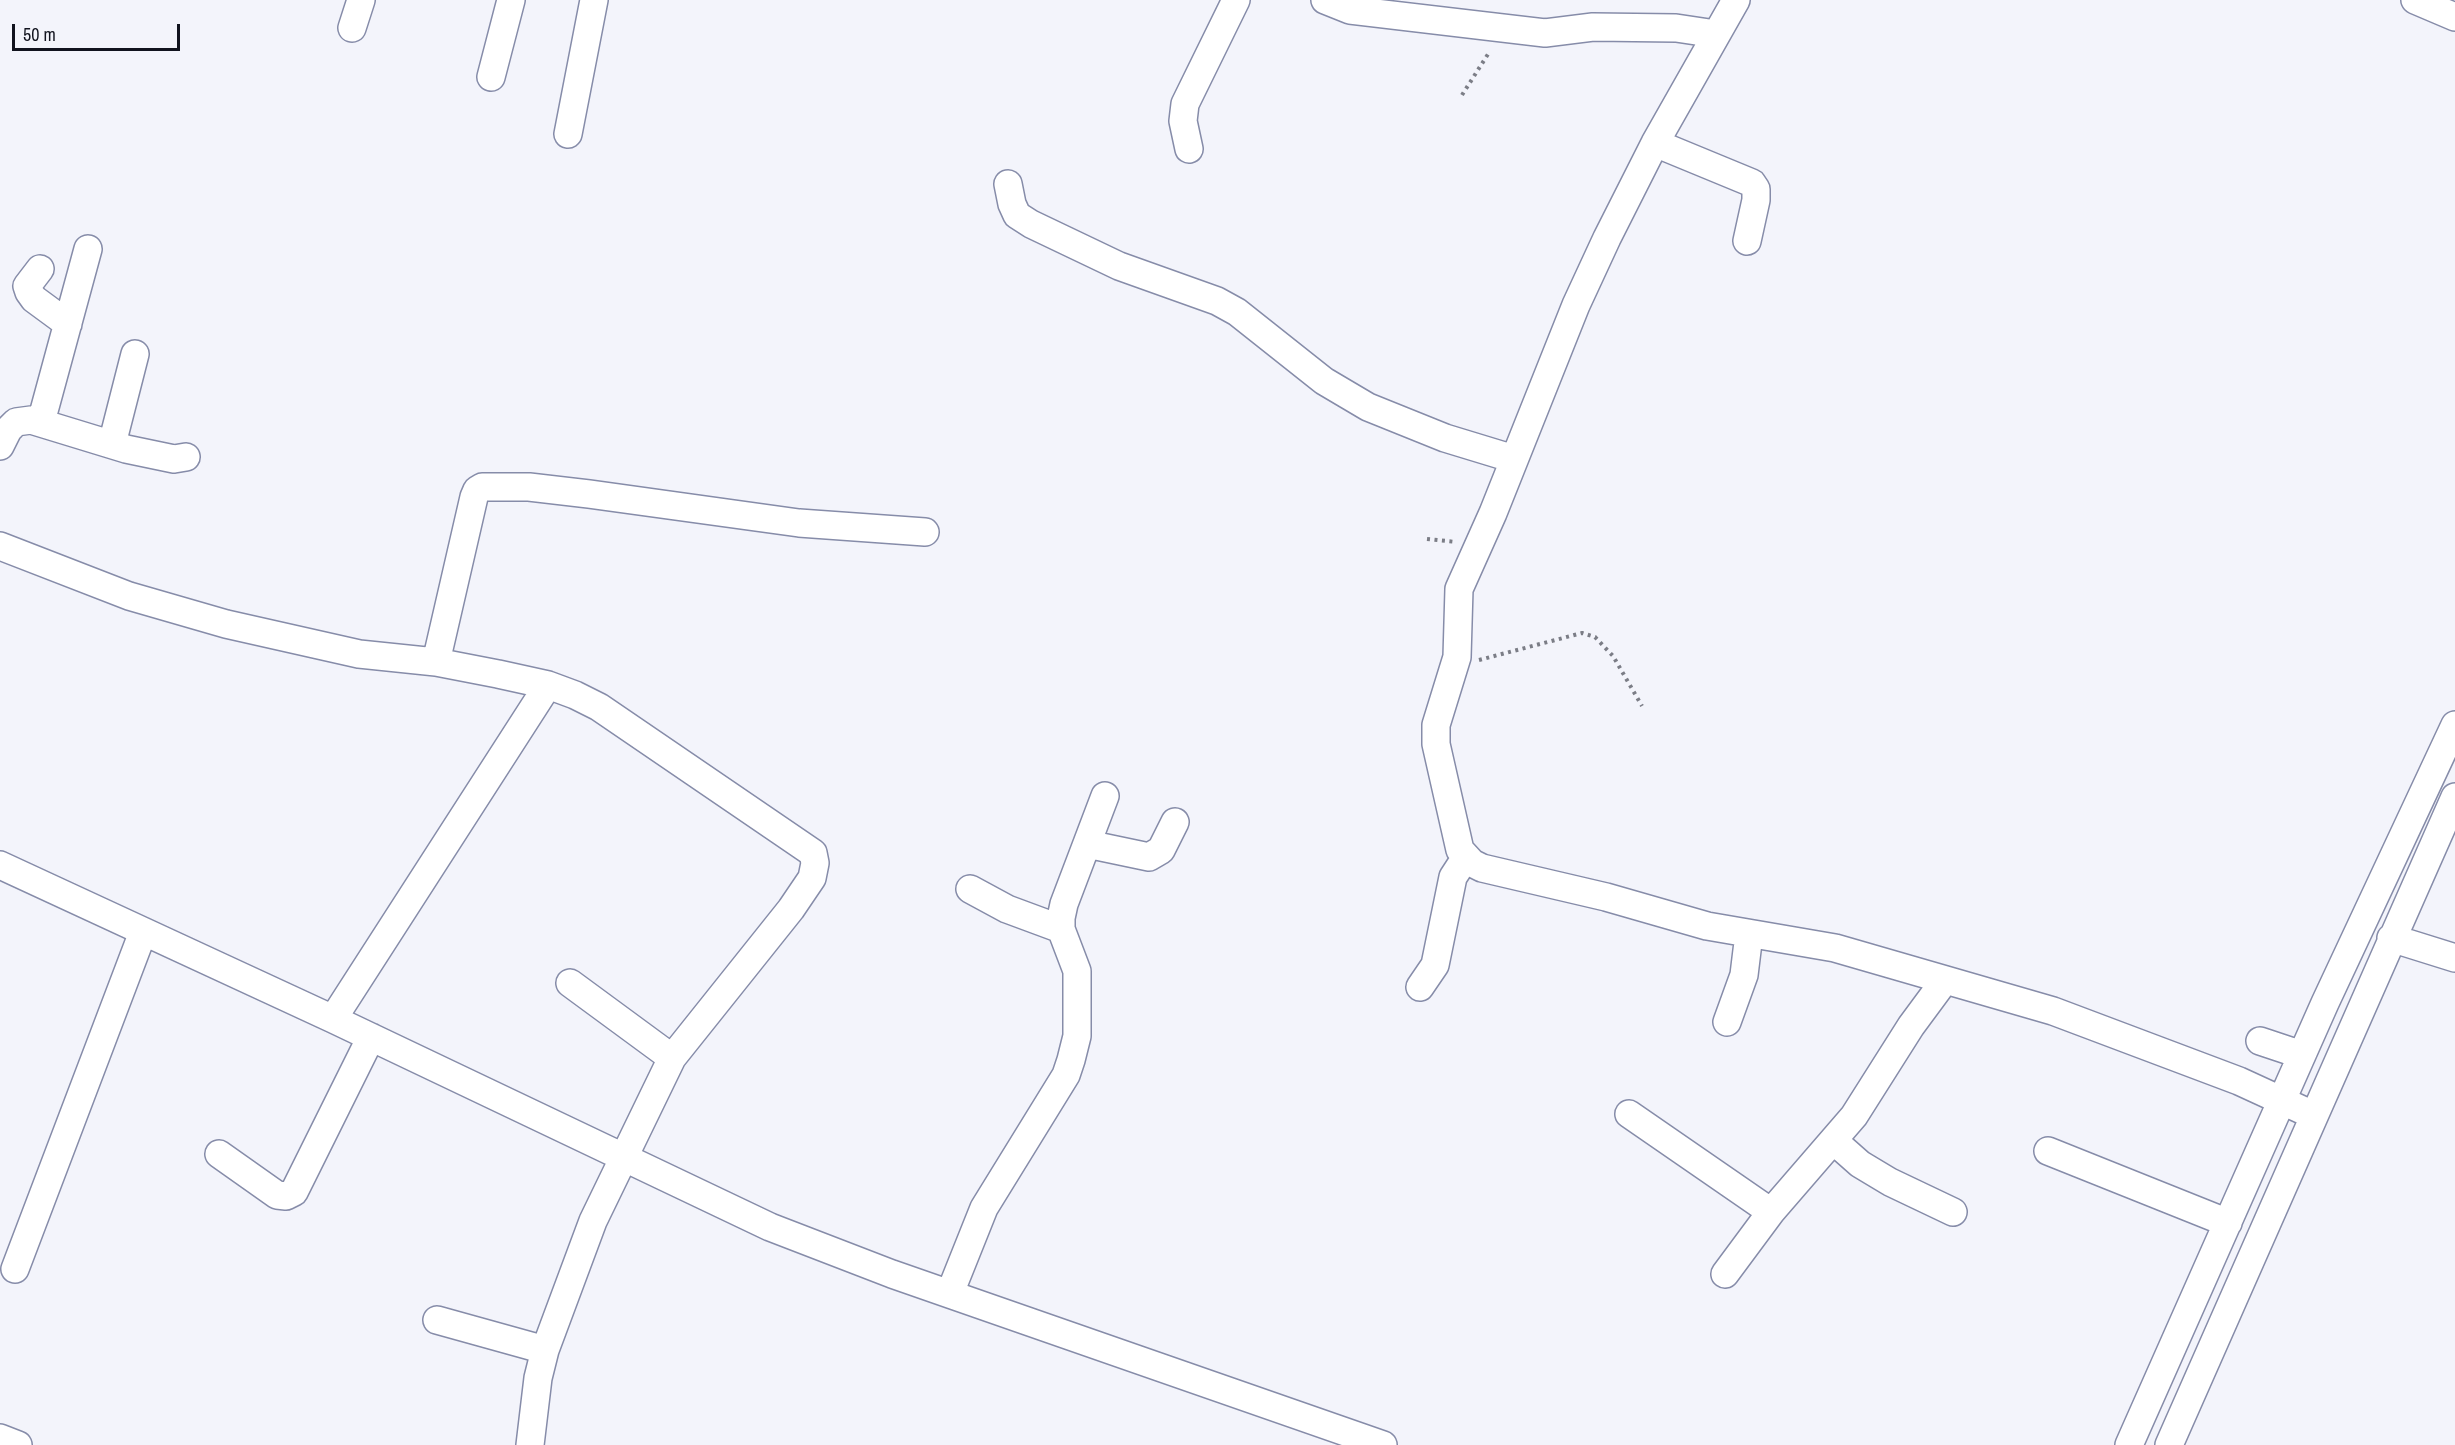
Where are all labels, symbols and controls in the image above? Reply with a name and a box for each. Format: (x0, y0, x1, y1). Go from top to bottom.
scale bar (15, 12, 183, 50)
text: 50 m (23, 22, 56, 47)

